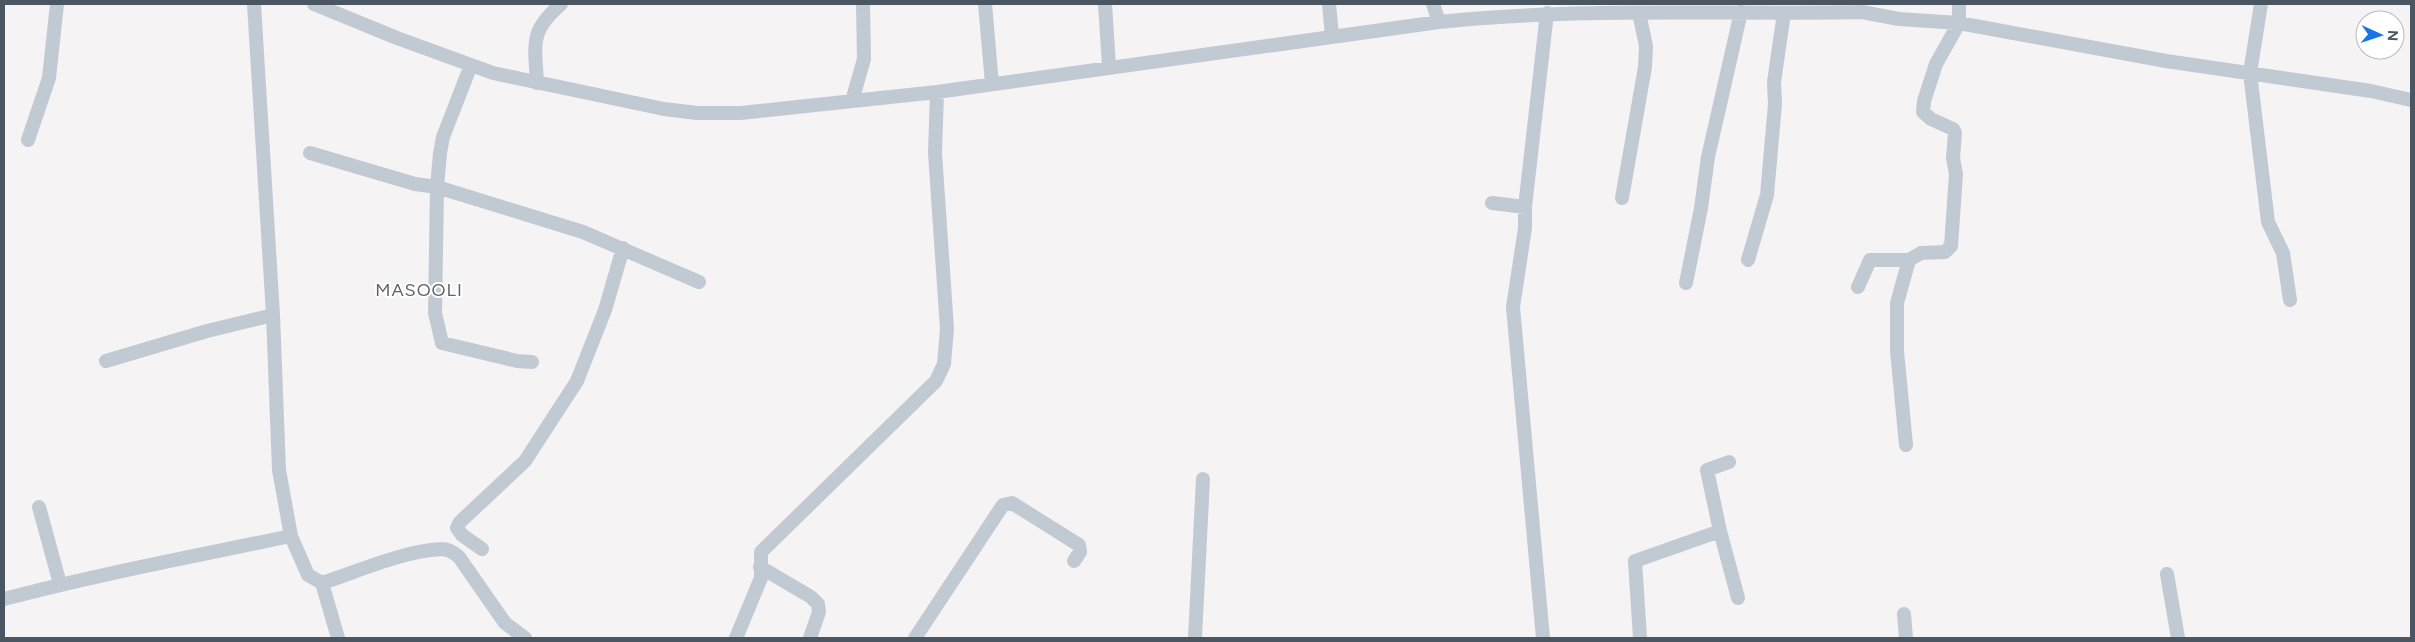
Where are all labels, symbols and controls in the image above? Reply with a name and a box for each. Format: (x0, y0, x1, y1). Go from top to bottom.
north arrow (2355, 10, 2405, 60)
text: N (2384, 30, 2401, 42)
district label: MASOOLI (375, 279, 463, 301)

